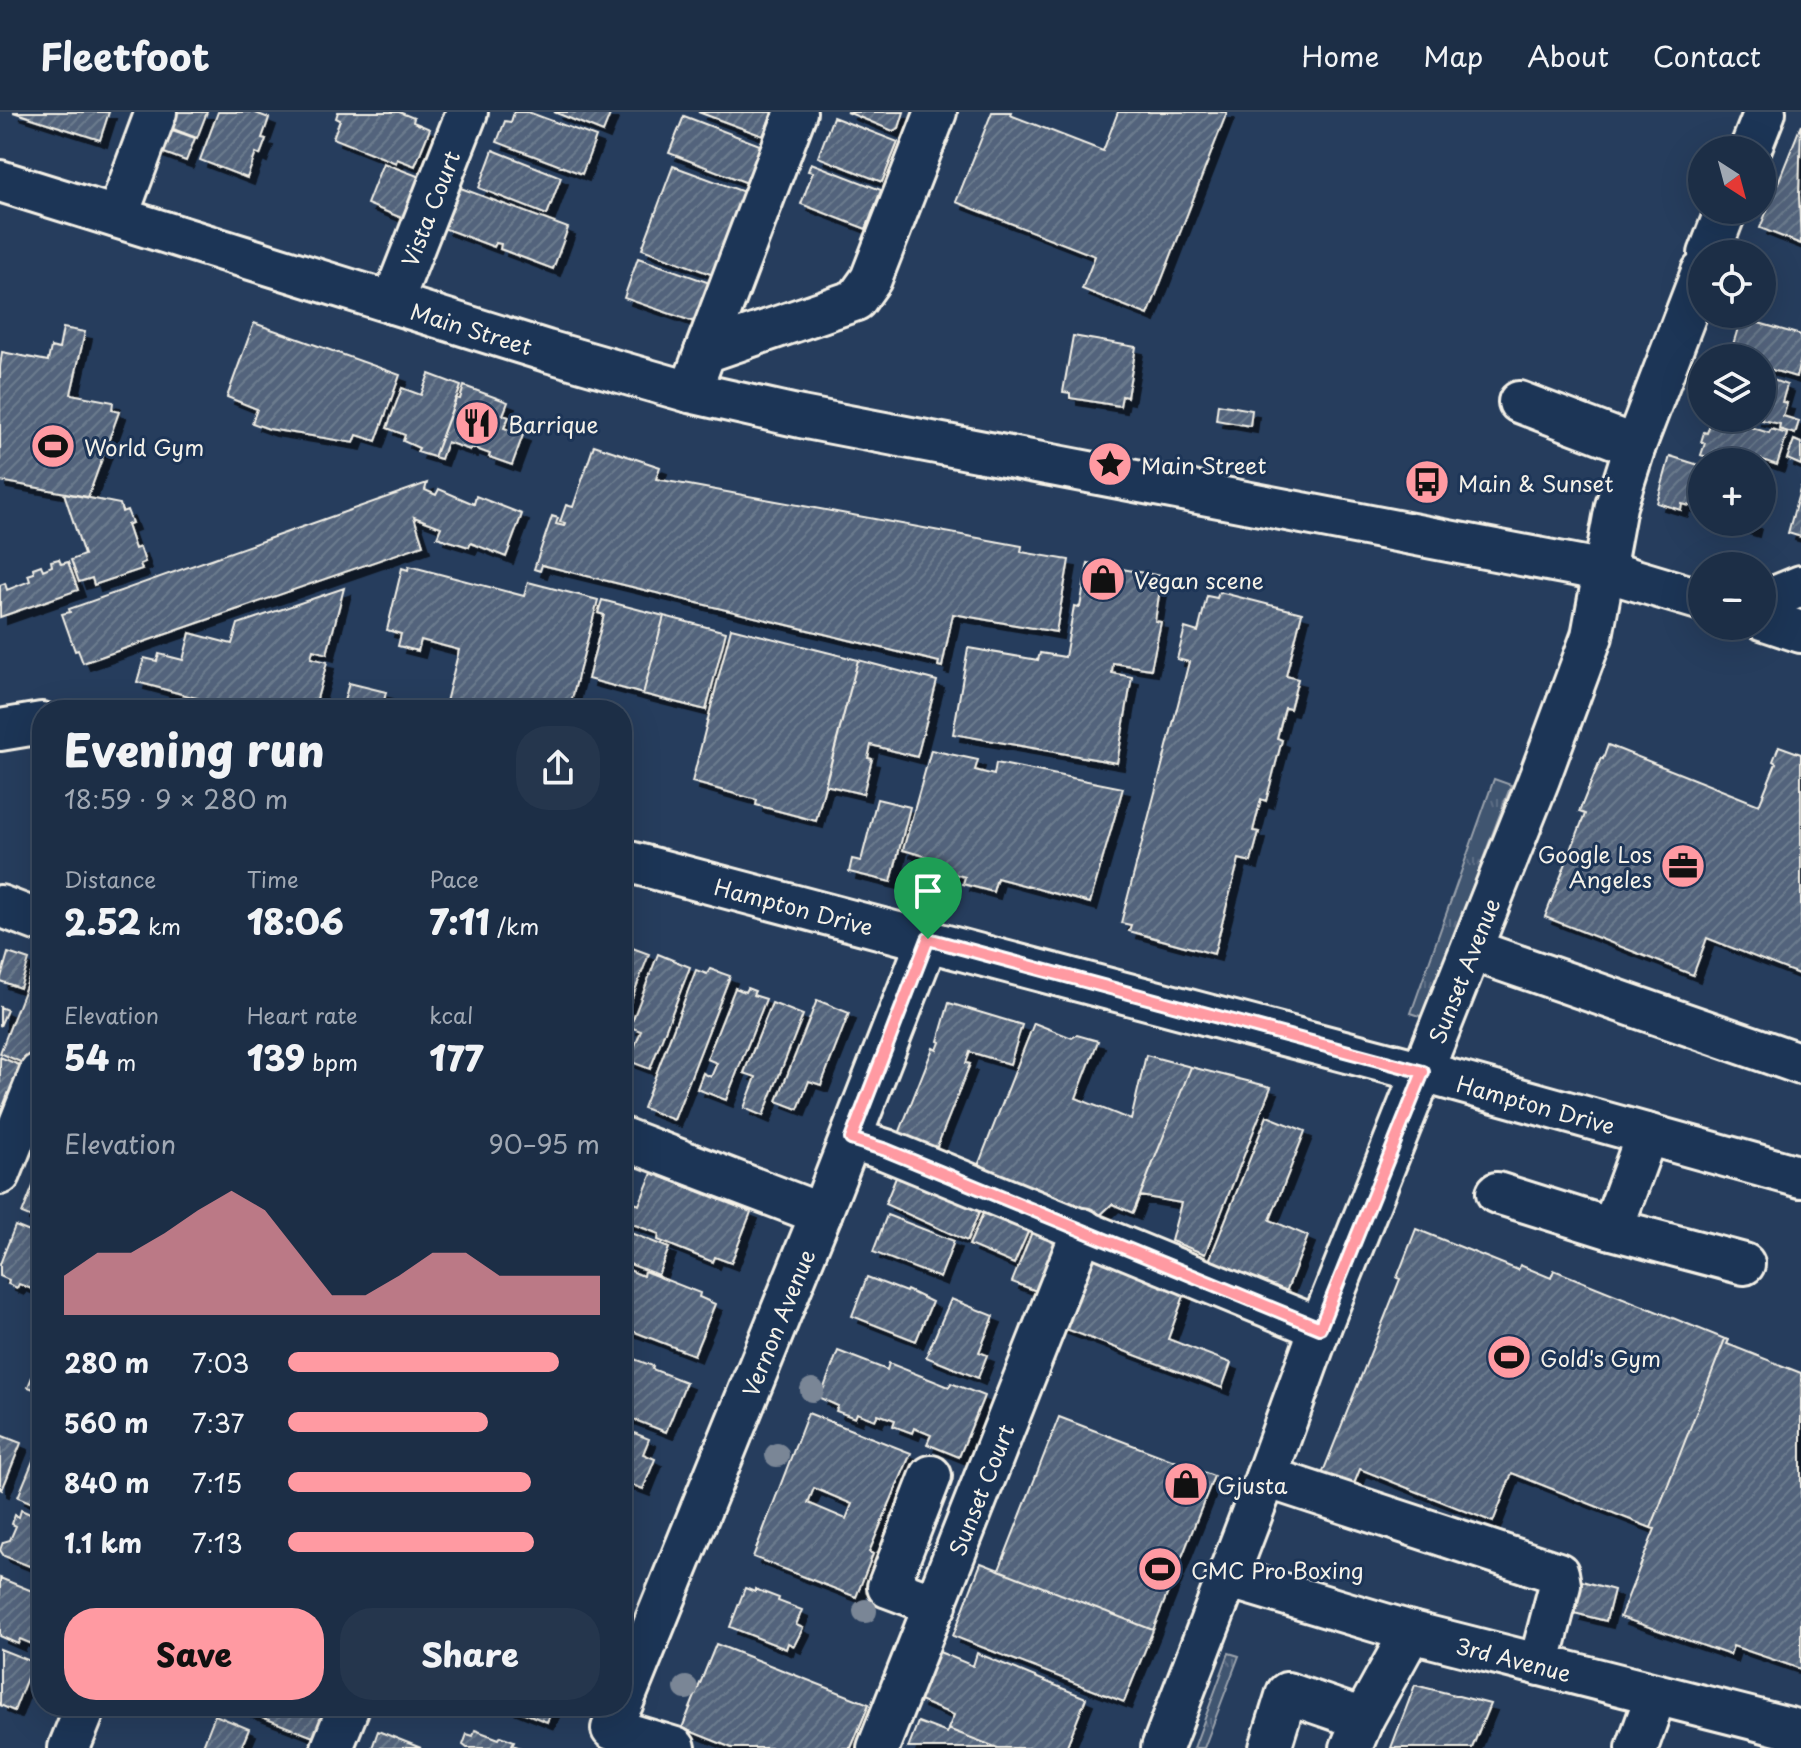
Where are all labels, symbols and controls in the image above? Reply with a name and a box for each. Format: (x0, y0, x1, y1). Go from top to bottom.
text: Fleetfoot (40, 27, 210, 84)
text: Home (1301, 34, 1379, 77)
text: Map (1423, 34, 1483, 77)
text: About (1527, 34, 1609, 77)
text: Contact (1653, 34, 1761, 77)
north arrow (1688, 136, 1776, 224)
map controls (1688, 136, 1776, 640)
street label: Vista Court (392, 145, 467, 271)
button: locate (1688, 240, 1776, 328)
street label: Main Street (407, 293, 537, 362)
button: layers (1688, 344, 1776, 432)
restaurant icon: Barrique (453, 399, 501, 447)
place label: Barrique (508, 407, 599, 440)
sports icon: World Gym (29, 422, 77, 470)
place label: World Gym (84, 430, 204, 463)
place icon: Main Street (1086, 440, 1134, 488)
place label: Main Street (1141, 448, 1267, 481)
button: + (1688, 448, 1776, 536)
bus stop icon: Main & Sunset (1403, 458, 1451, 506)
place label: Main & Sunset (1458, 466, 1614, 499)
button: − (1688, 552, 1776, 640)
shop icon: Vegan scene (1079, 555, 1127, 603)
place label: Vegan scene (1134, 563, 1264, 596)
text: Evening run (64, 716, 325, 782)
button: share (516, 726, 600, 810)
text: 18:59 · 9 × 280 m (64, 779, 288, 818)
place label: Google Los Angeles (1538, 837, 1652, 895)
office icon: Google Los Angeles (1659, 842, 1707, 890)
pin (894, 857, 962, 939)
text: Distance (64, 862, 156, 895)
text: Time (247, 862, 299, 895)
text: Pace (429, 862, 479, 895)
street label: Hampton Drive (711, 869, 877, 942)
icon: arrive (906, 869, 950, 913)
street label: Sunset Avenue (1419, 892, 1507, 1048)
text: 2.52 (64, 895, 141, 947)
text: 18:06 (247, 895, 344, 947)
text: 7:11 (429, 895, 490, 947)
text: km (141, 909, 181, 942)
text: /km (490, 909, 539, 942)
text: Elevation (64, 998, 159, 1031)
text: Heart rate (247, 998, 358, 1031)
text: kcal (429, 998, 473, 1031)
text: 54 (64, 1031, 109, 1083)
text: 139 (247, 1031, 305, 1083)
text: 177 (429, 1031, 484, 1083)
text: m (109, 1045, 136, 1078)
text: bpm (305, 1045, 358, 1078)
street label: Hampton Drive (1453, 1066, 1619, 1141)
text: Elevation (64, 1124, 176, 1163)
text: 90–95 m (488, 1124, 600, 1163)
street label: Vernon Avenue (732, 1244, 822, 1401)
sports icon: Gold's Gym (1485, 1333, 1533, 1381)
place label: Gold's Gym (1540, 1341, 1661, 1374)
text: 280 m (64, 1343, 149, 1382)
text: 7:03 (192, 1343, 249, 1382)
text: 560 m (64, 1403, 149, 1442)
text: 7:37 (192, 1403, 244, 1442)
street label: Sunset Court (939, 1419, 1021, 1560)
shop icon: Gjusta (1162, 1460, 1210, 1508)
text: 840 m (64, 1463, 149, 1502)
text: 7:15 (192, 1463, 242, 1502)
place label: Gjusta (1217, 1468, 1288, 1501)
text: 1.1 km (64, 1523, 142, 1562)
text: 7:13 (192, 1523, 243, 1562)
sports icon: CMC Pro Boxing (1136, 1545, 1184, 1593)
place label: CMC Pro Boxing (1191, 1553, 1364, 1586)
button: Save (64, 1608, 324, 1700)
button: Share (340, 1608, 600, 1700)
street label: 3rd Avenue (1453, 1628, 1575, 1689)

